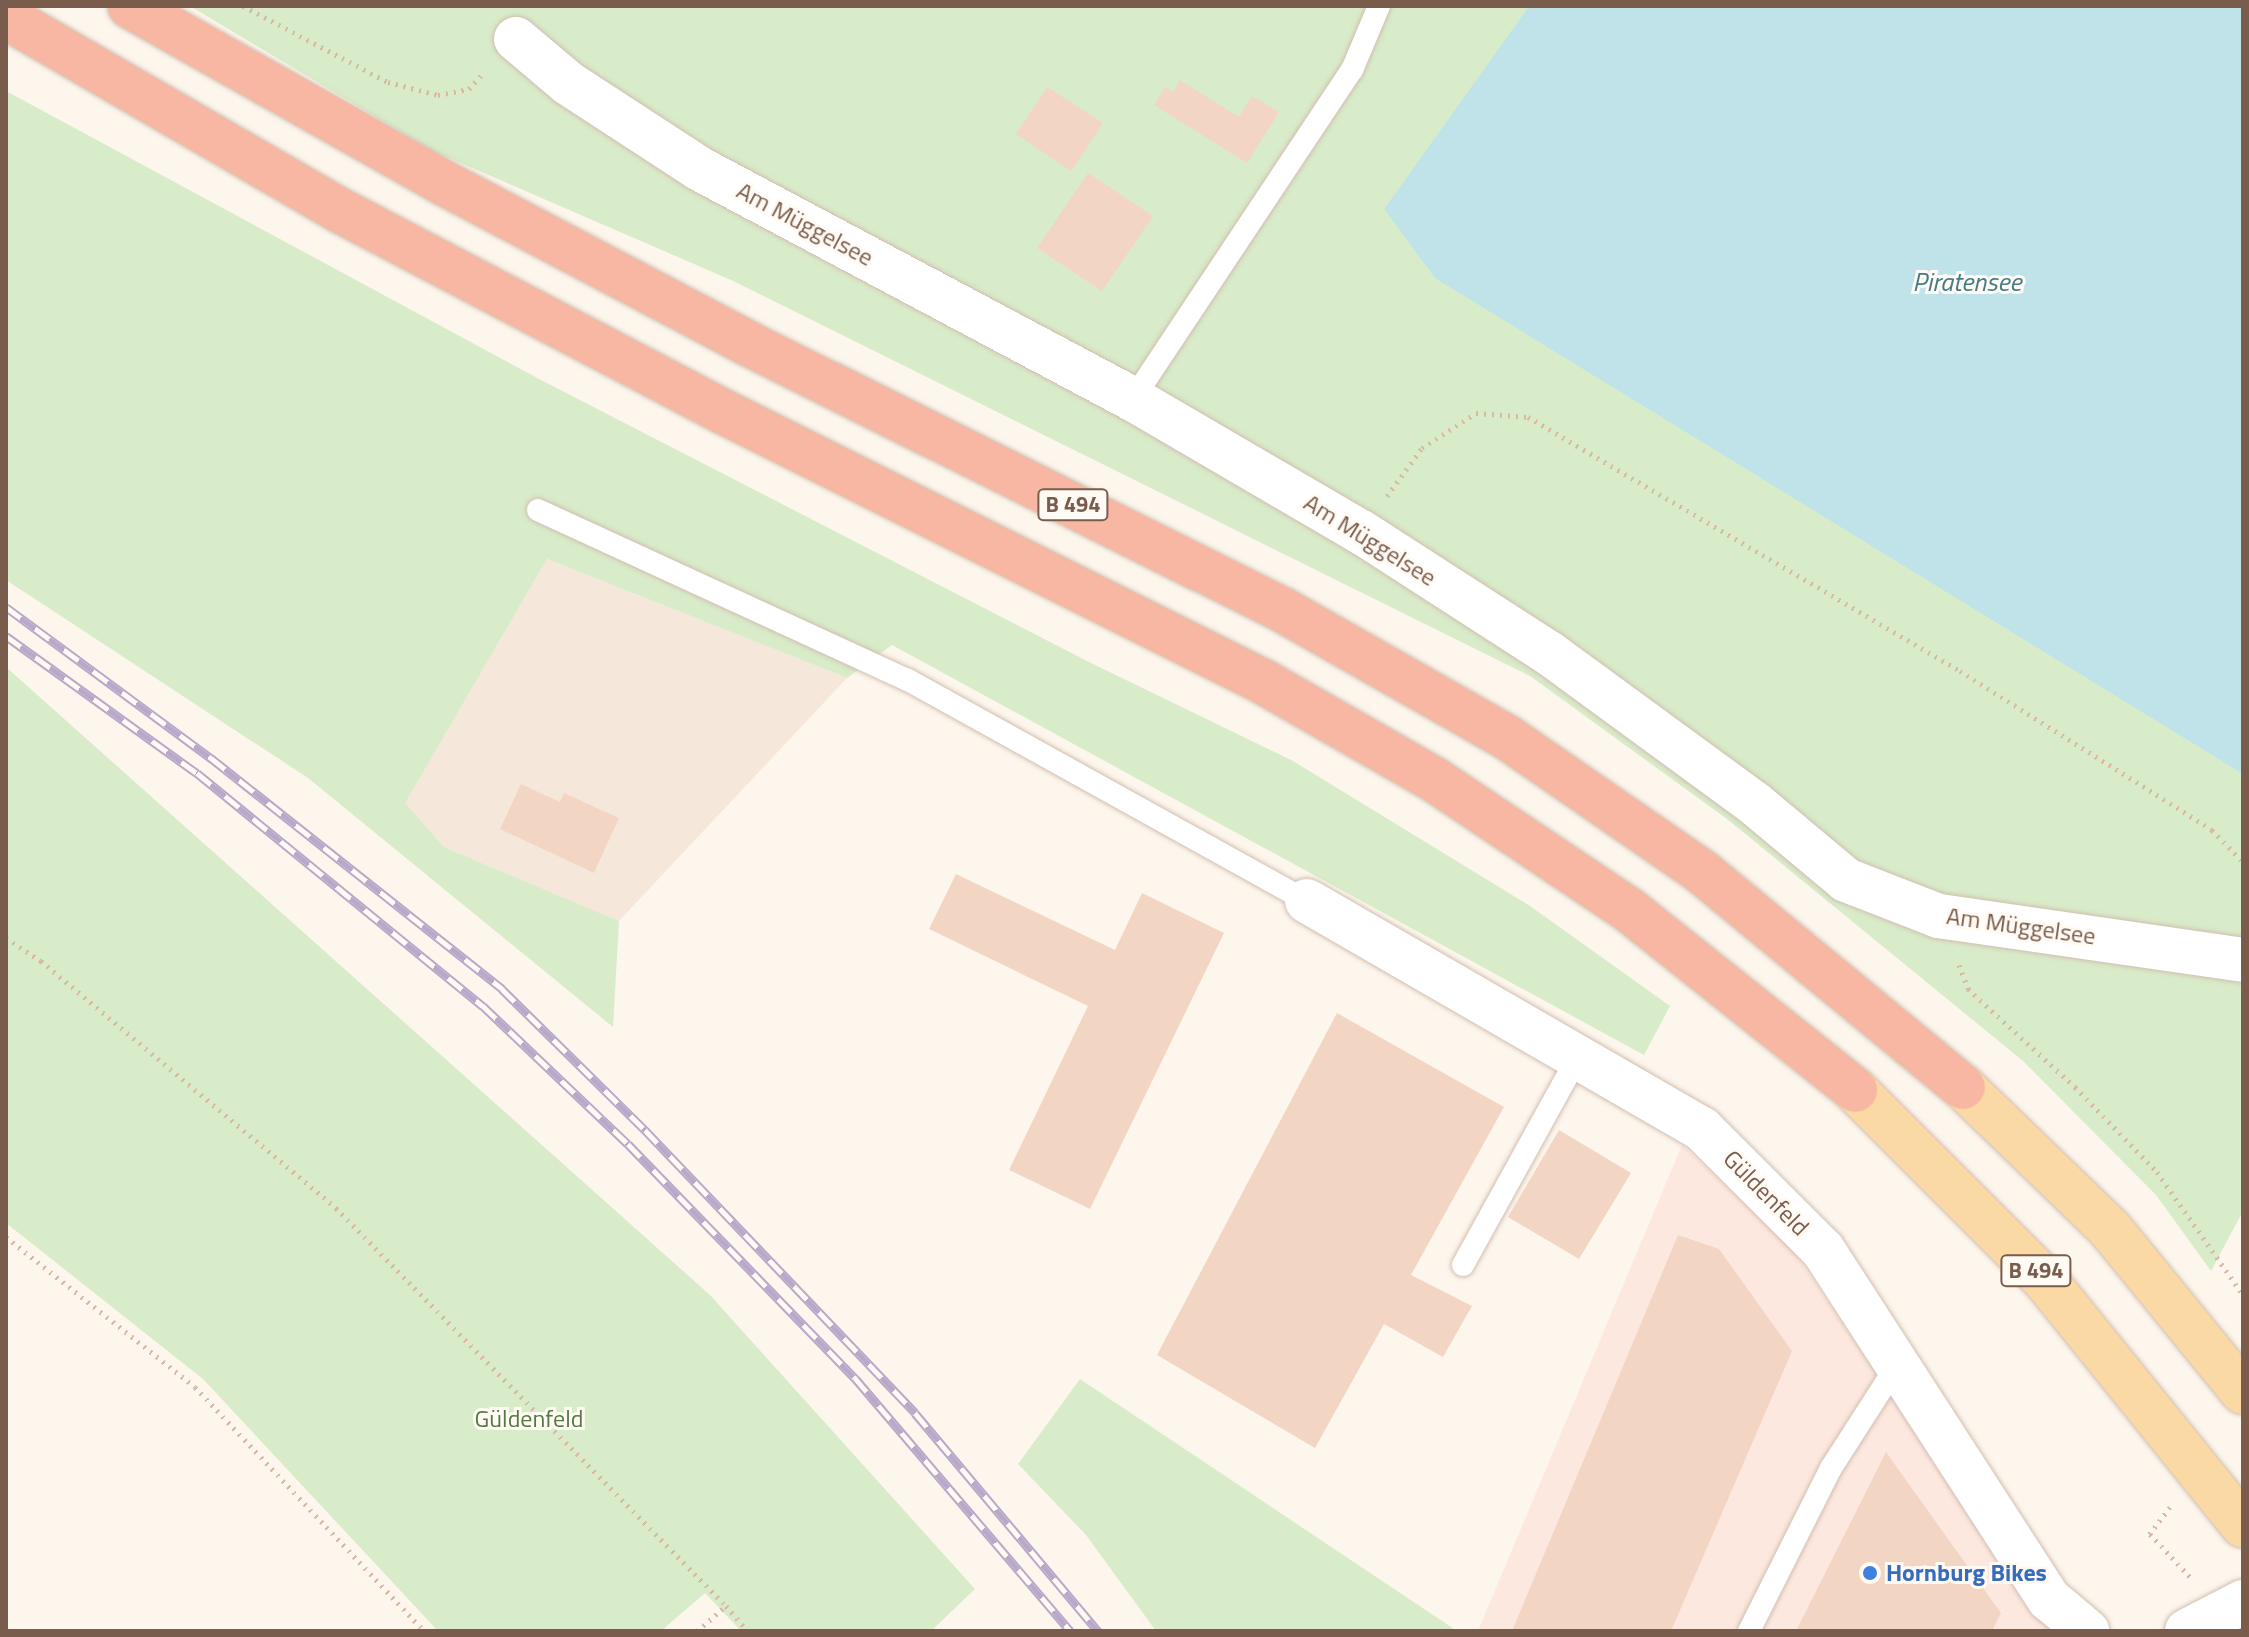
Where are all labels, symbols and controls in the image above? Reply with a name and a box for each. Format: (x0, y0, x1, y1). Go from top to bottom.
street label: Am Müggelsee (732, 176, 878, 272)
water label: Piratensee (1913, 266, 2021, 298)
road number: B 494 (1037, 487, 1109, 523)
street label: Am Müggelsee (1299, 488, 1441, 592)
street label: Am Müggelsee (1945, 901, 2097, 951)
street label: Güldenfeld (1717, 1144, 1815, 1242)
road number: B 494 (2000, 1253, 2072, 1289)
park label: Güldenfeld (475, 1405, 583, 1433)
place label: Hornburg Bikes (1886, 1559, 2047, 1587)
marker: Hornburg Bikes (1861, 1564, 1879, 1582)

